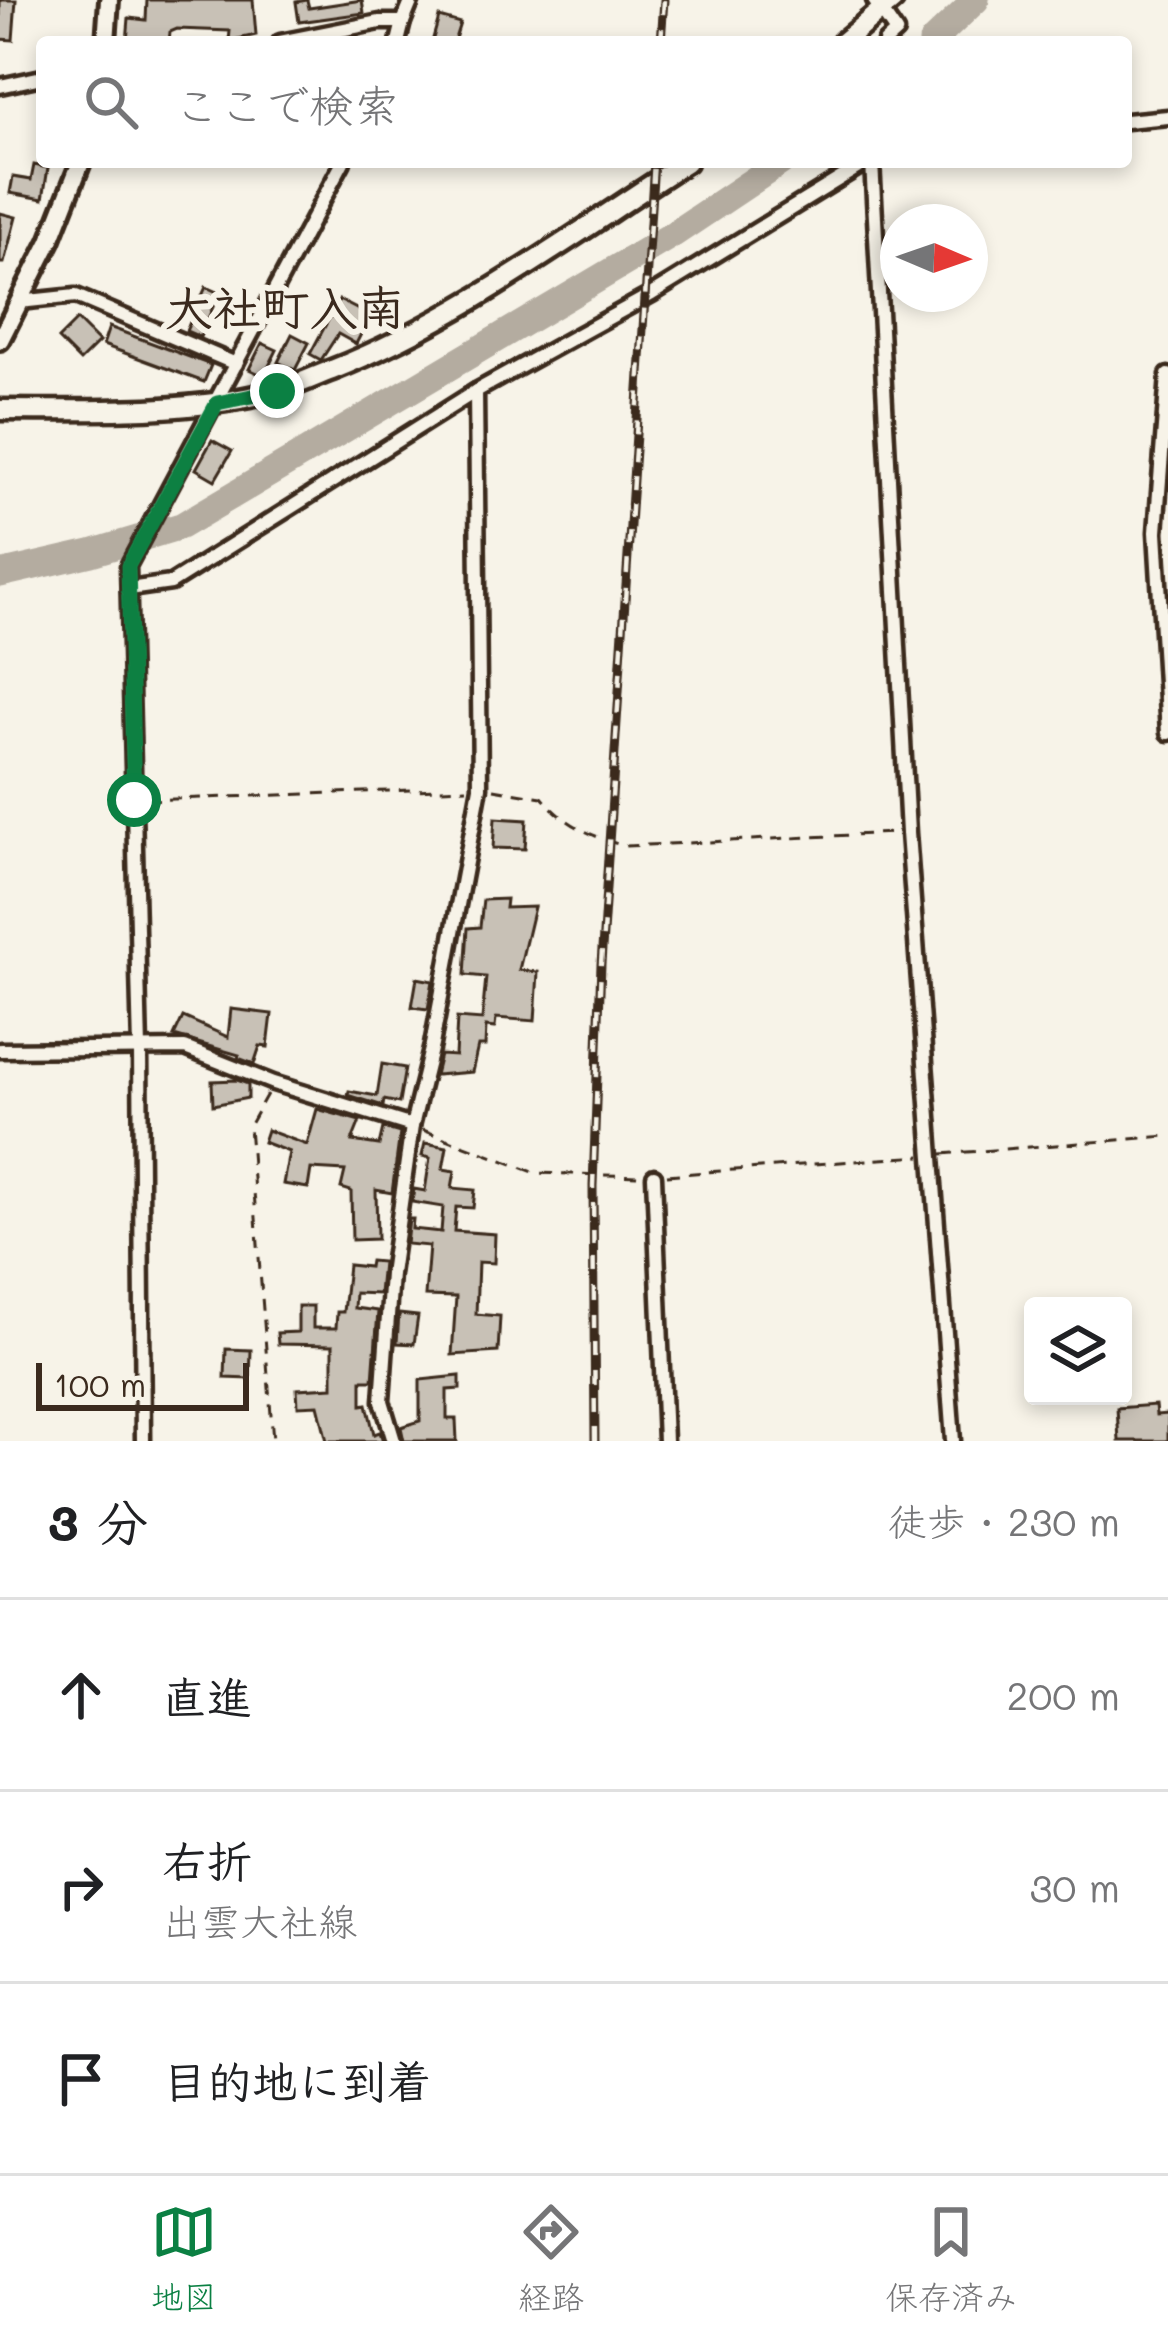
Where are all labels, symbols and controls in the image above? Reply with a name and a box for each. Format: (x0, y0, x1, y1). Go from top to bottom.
search box (36, 36, 1132, 168)
icon: search (78, 69, 144, 135)
text: ここで検索 (174, 75, 399, 133)
north arrow (880, 204, 988, 312)
district label: 大社町入南 (165, 275, 405, 337)
route end (250, 364, 304, 418)
route start (107, 773, 161, 827)
map controls (1024, 1297, 1132, 1405)
button: layers (1024, 1297, 1132, 1405)
scale bar (36, 1357, 249, 1410)
text: 100 m (54, 1362, 146, 1405)
text: 3 分 (48, 1487, 148, 1554)
text: 徒歩 · 230 m (888, 1495, 1120, 1546)
icon: ahead (48, 1662, 114, 1728)
text: 直進 (162, 1667, 252, 1725)
text: 200 m (1007, 1669, 1120, 1720)
text: 右折 (162, 1831, 252, 1889)
icon: right (48, 1854, 114, 1920)
text: 30 m (1030, 1861, 1120, 1912)
text: 出雲大社線 (162, 1895, 357, 1946)
icon: arrive (48, 2046, 114, 2112)
text: 目的地に到着 (162, 2051, 432, 2109)
tab: 地図 (151, 2199, 217, 2319)
tab: 経路 (518, 2199, 584, 2319)
tab: 保存済み (885, 2199, 1017, 2319)

